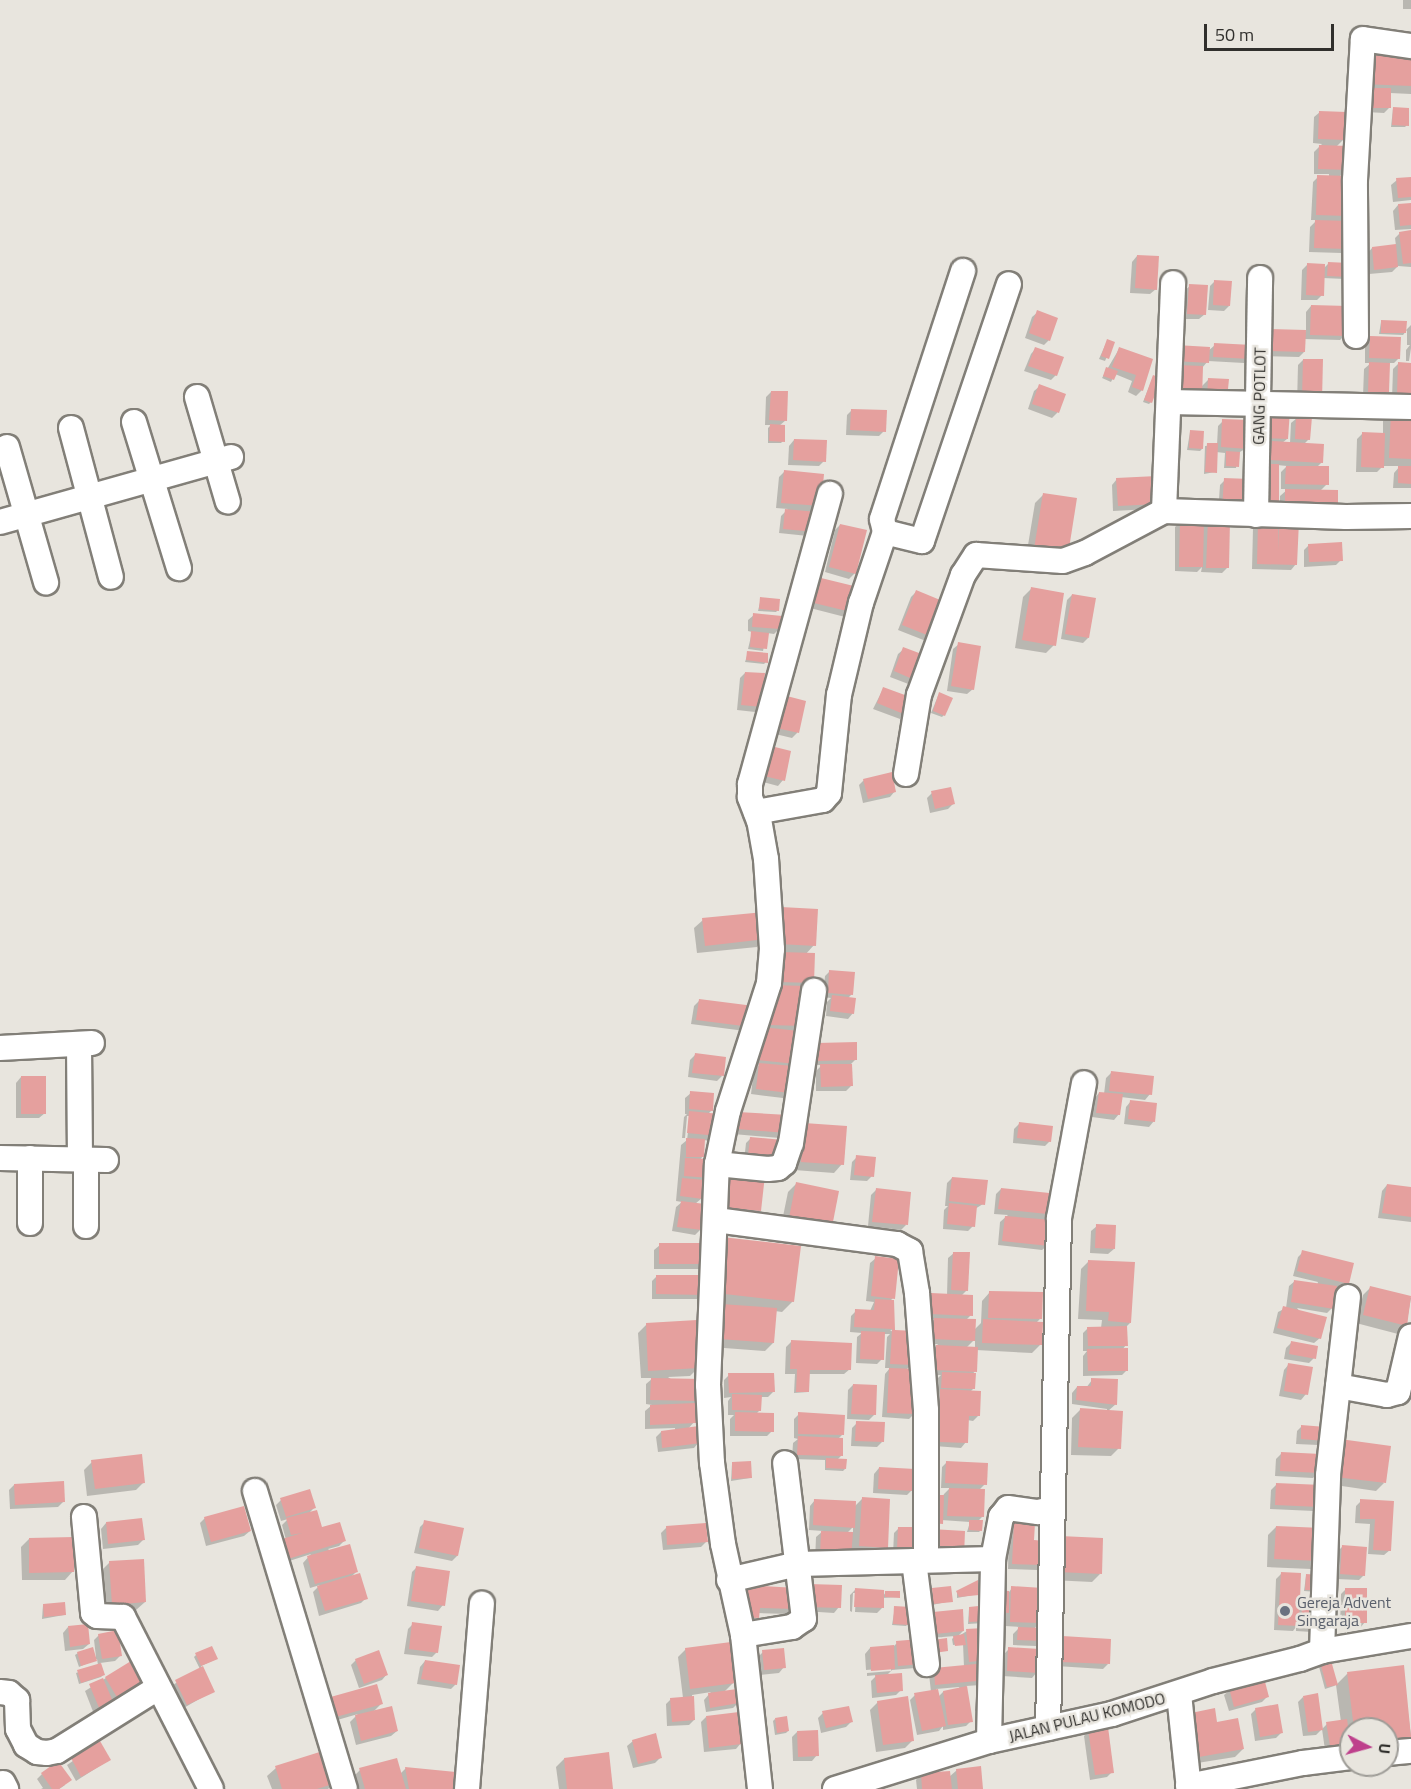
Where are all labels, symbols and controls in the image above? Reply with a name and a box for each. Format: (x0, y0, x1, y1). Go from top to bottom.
scale bar (1207, 12, 1338, 50)
text: 50 m (1215, 21, 1254, 48)
street label: GANG POTLOT (1249, 347, 1269, 445)
place label: Gereja Advent Singaraja (1297, 1592, 1391, 1630)
marker: Gereja Advent Singaraja (1278, 1604, 1292, 1618)
street label: JALAN PULAU KOMODO (1007, 1688, 1167, 1746)
north arrow (1339, 1717, 1399, 1777)
text: U (1372, 1742, 1397, 1755)

